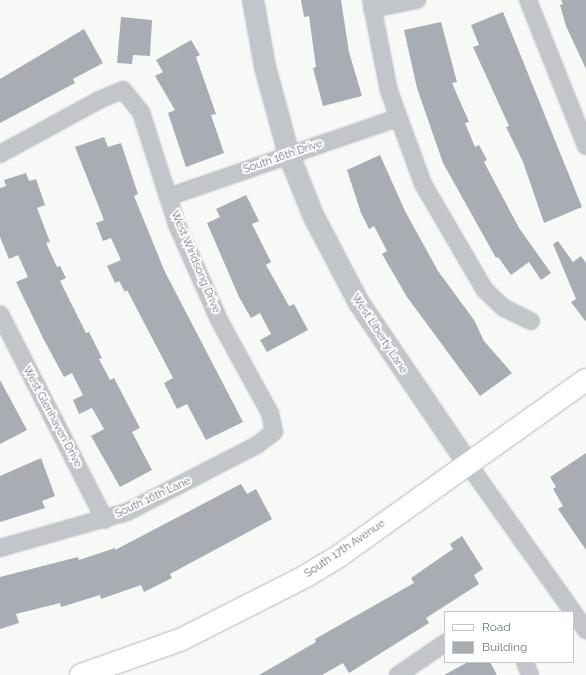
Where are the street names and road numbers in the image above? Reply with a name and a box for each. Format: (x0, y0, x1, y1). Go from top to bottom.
street label: South 16th Drive (242, 137, 324, 177)
street label: West Windsong Drive (167, 209, 223, 315)
street label: West Liberty Lane (348, 292, 410, 376)
street label: West Glenhaven Drive (20, 364, 84, 470)
street label: South 16th Lane (113, 475, 193, 521)
street label: South 17th Avenue (302, 517, 388, 581)

